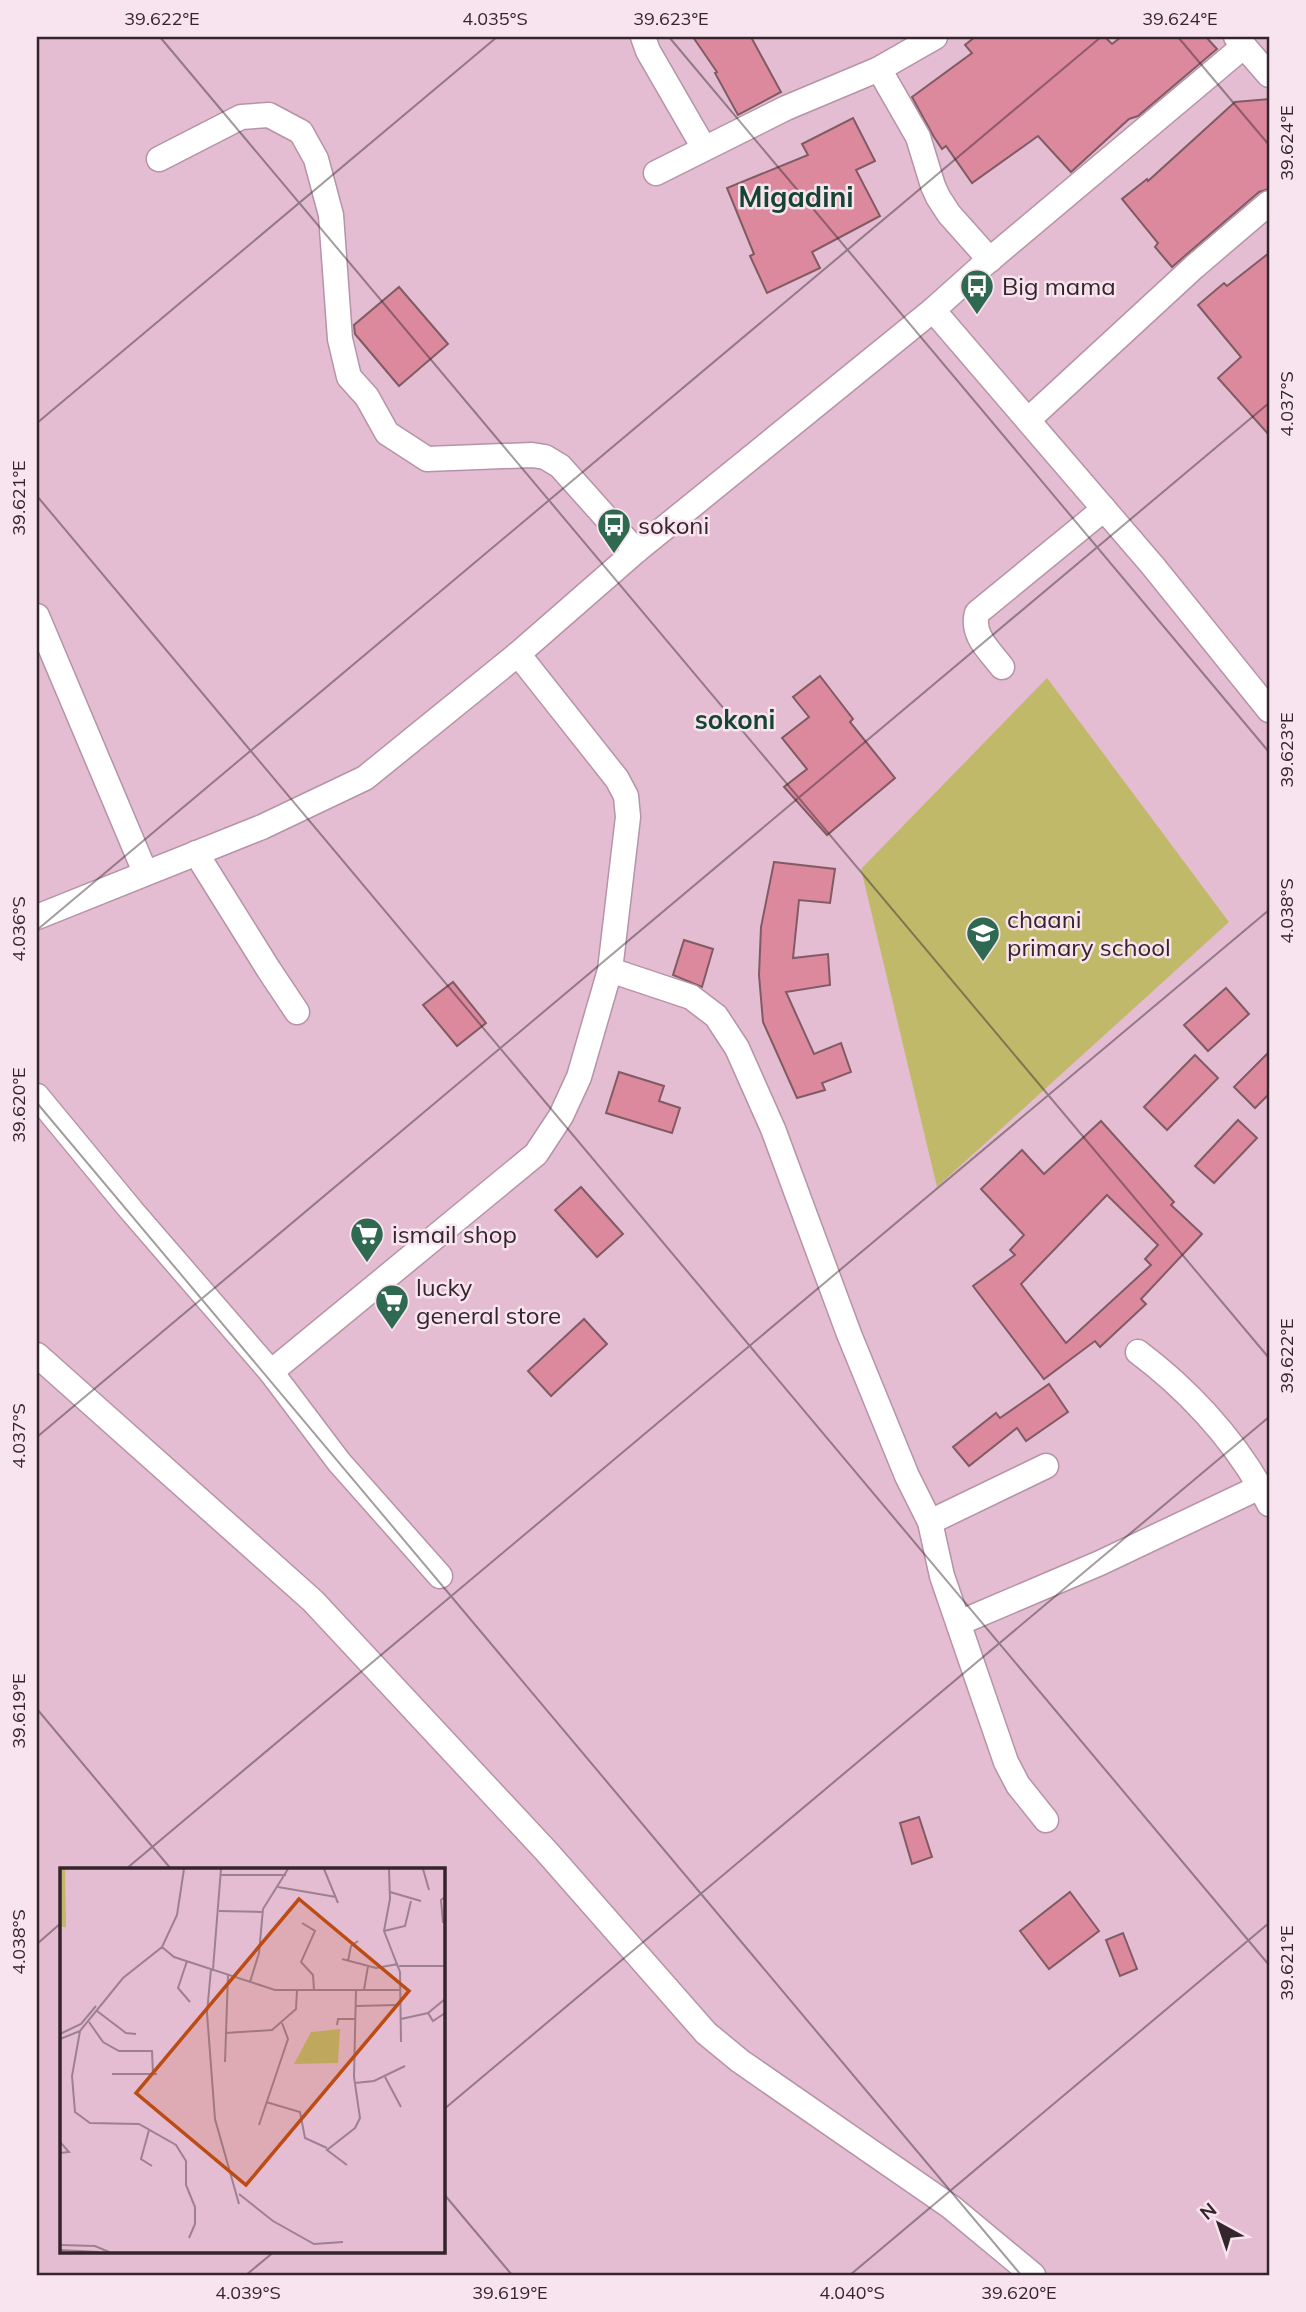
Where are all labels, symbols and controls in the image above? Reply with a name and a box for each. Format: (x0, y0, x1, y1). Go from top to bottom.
text: 39.622°E (124, 7, 200, 30)
text: 4.035°S (462, 7, 528, 30)
text: 39.623°E (633, 7, 709, 30)
text: 39.624°E (1142, 7, 1218, 30)
text: 39.624°E (1275, 105, 1298, 181)
district label: Migadini (738, 179, 854, 214)
bus stop icon: Big mama (958, 267, 996, 316)
place label: Big mama (1002, 271, 1116, 301)
text: 4.037°S (1275, 371, 1298, 437)
text: 39.621°E (7, 460, 30, 536)
bus stop icon: sokoni (595, 506, 633, 555)
place label: sokoni (638, 510, 709, 540)
district label: sokoni (695, 703, 775, 736)
text: 39.623°E (1275, 712, 1298, 788)
text: 4.038°S (1275, 878, 1298, 944)
text: 4.036°S (7, 896, 30, 962)
place label: chaani primary school (1007, 904, 1171, 962)
school or university icon: chaani primary school (964, 914, 1002, 963)
text: 39.620°E (7, 1067, 30, 1143)
supermarket icon: ismail shop (348, 1215, 386, 1264)
place label: ismail shop (392, 1219, 517, 1249)
place label: lucky general store (416, 1272, 561, 1330)
supermarket icon: lucky general store (373, 1282, 411, 1331)
text: 39.622°E (1275, 1318, 1298, 1394)
text: 4.037°S (7, 1403, 30, 1469)
text: 39.619°E (7, 1673, 30, 1749)
inset map (60, 1868, 444, 2252)
text: 4.038°S (7, 1909, 30, 1975)
text: 39.621°E (1275, 1925, 1298, 2001)
north arrow (1184, 2190, 1254, 2260)
text: N (1195, 2197, 1221, 2225)
text: 4.039°S (215, 2281, 281, 2304)
text: 39.619°E (472, 2281, 548, 2304)
text: 4.040°S (819, 2281, 885, 2304)
text: 39.620°E (981, 2281, 1057, 2304)

